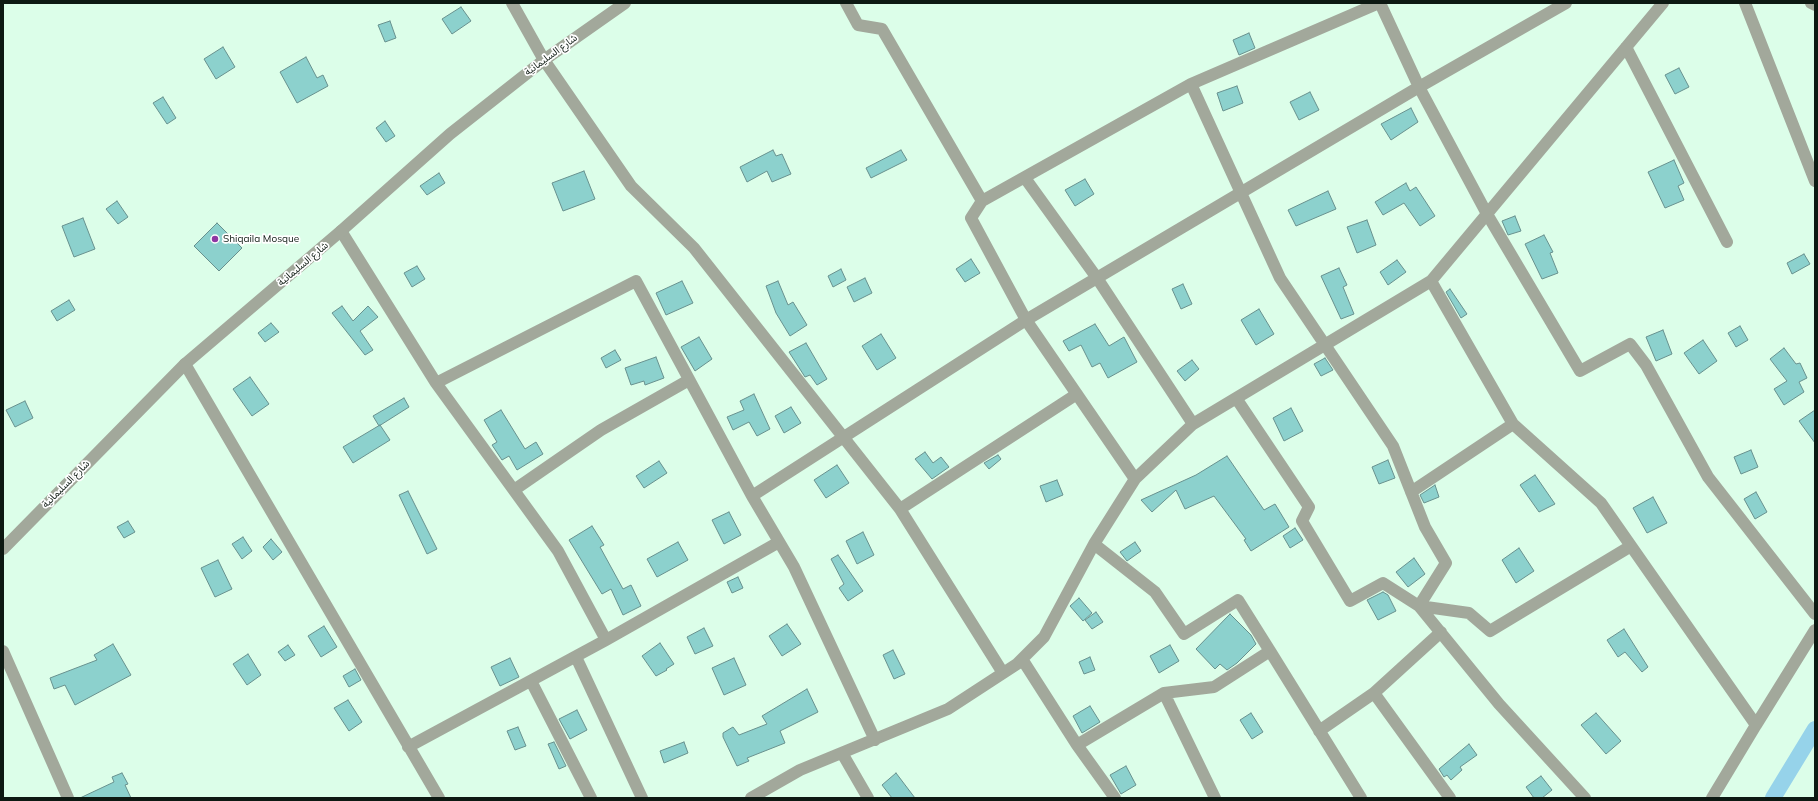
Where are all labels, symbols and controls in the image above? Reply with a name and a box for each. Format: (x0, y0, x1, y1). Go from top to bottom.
street label: شارع السليمانية (522, 32, 580, 78)
place label: Shiqaila Mosque (223, 233, 299, 245)
marker: Shiqaila Mosque (210, 234, 220, 244)
street label: شارع السليمانية (275, 239, 331, 289)
street label: شارع السليمانية (40, 458, 92, 510)

